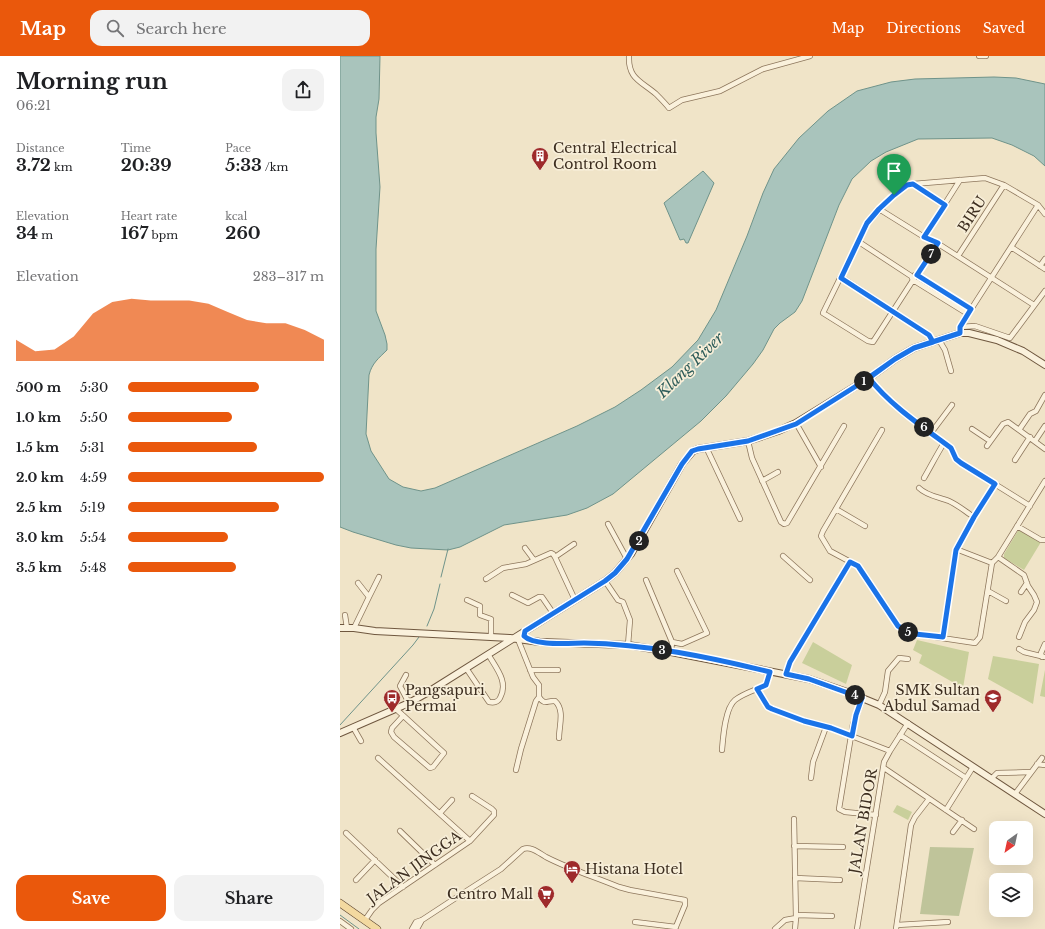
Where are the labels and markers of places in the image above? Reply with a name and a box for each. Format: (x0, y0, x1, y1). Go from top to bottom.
place label: Central Electrical Control Room (553, 139, 677, 173)
building icon: Central Electrical Control Room (530, 146, 550, 171)
pin (877, 154, 911, 195)
pin: 7 (921, 244, 941, 264)
pin: 1 (854, 371, 874, 391)
pin: 6 (914, 417, 934, 437)
pin: 2 (629, 531, 649, 551)
pin: 5 (898, 622, 918, 642)
pin: 3 (652, 640, 672, 660)
place label: Pangsapuri Permai (405, 681, 485, 715)
place label: SMK Sultan Abdul Samad (883, 681, 981, 715)
pin: 4 (845, 685, 865, 705)
bus stop icon: Pangsapuri Permai (382, 688, 402, 713)
school or university icon: SMK Sultan Abdul Samad (983, 688, 1003, 713)
hotel icon: Histana Hotel (562, 859, 582, 884)
place label: Histana Hotel (585, 860, 683, 878)
supermarket icon: Centro Mall (536, 884, 556, 909)
place label: Centro Mall (447, 885, 533, 903)

